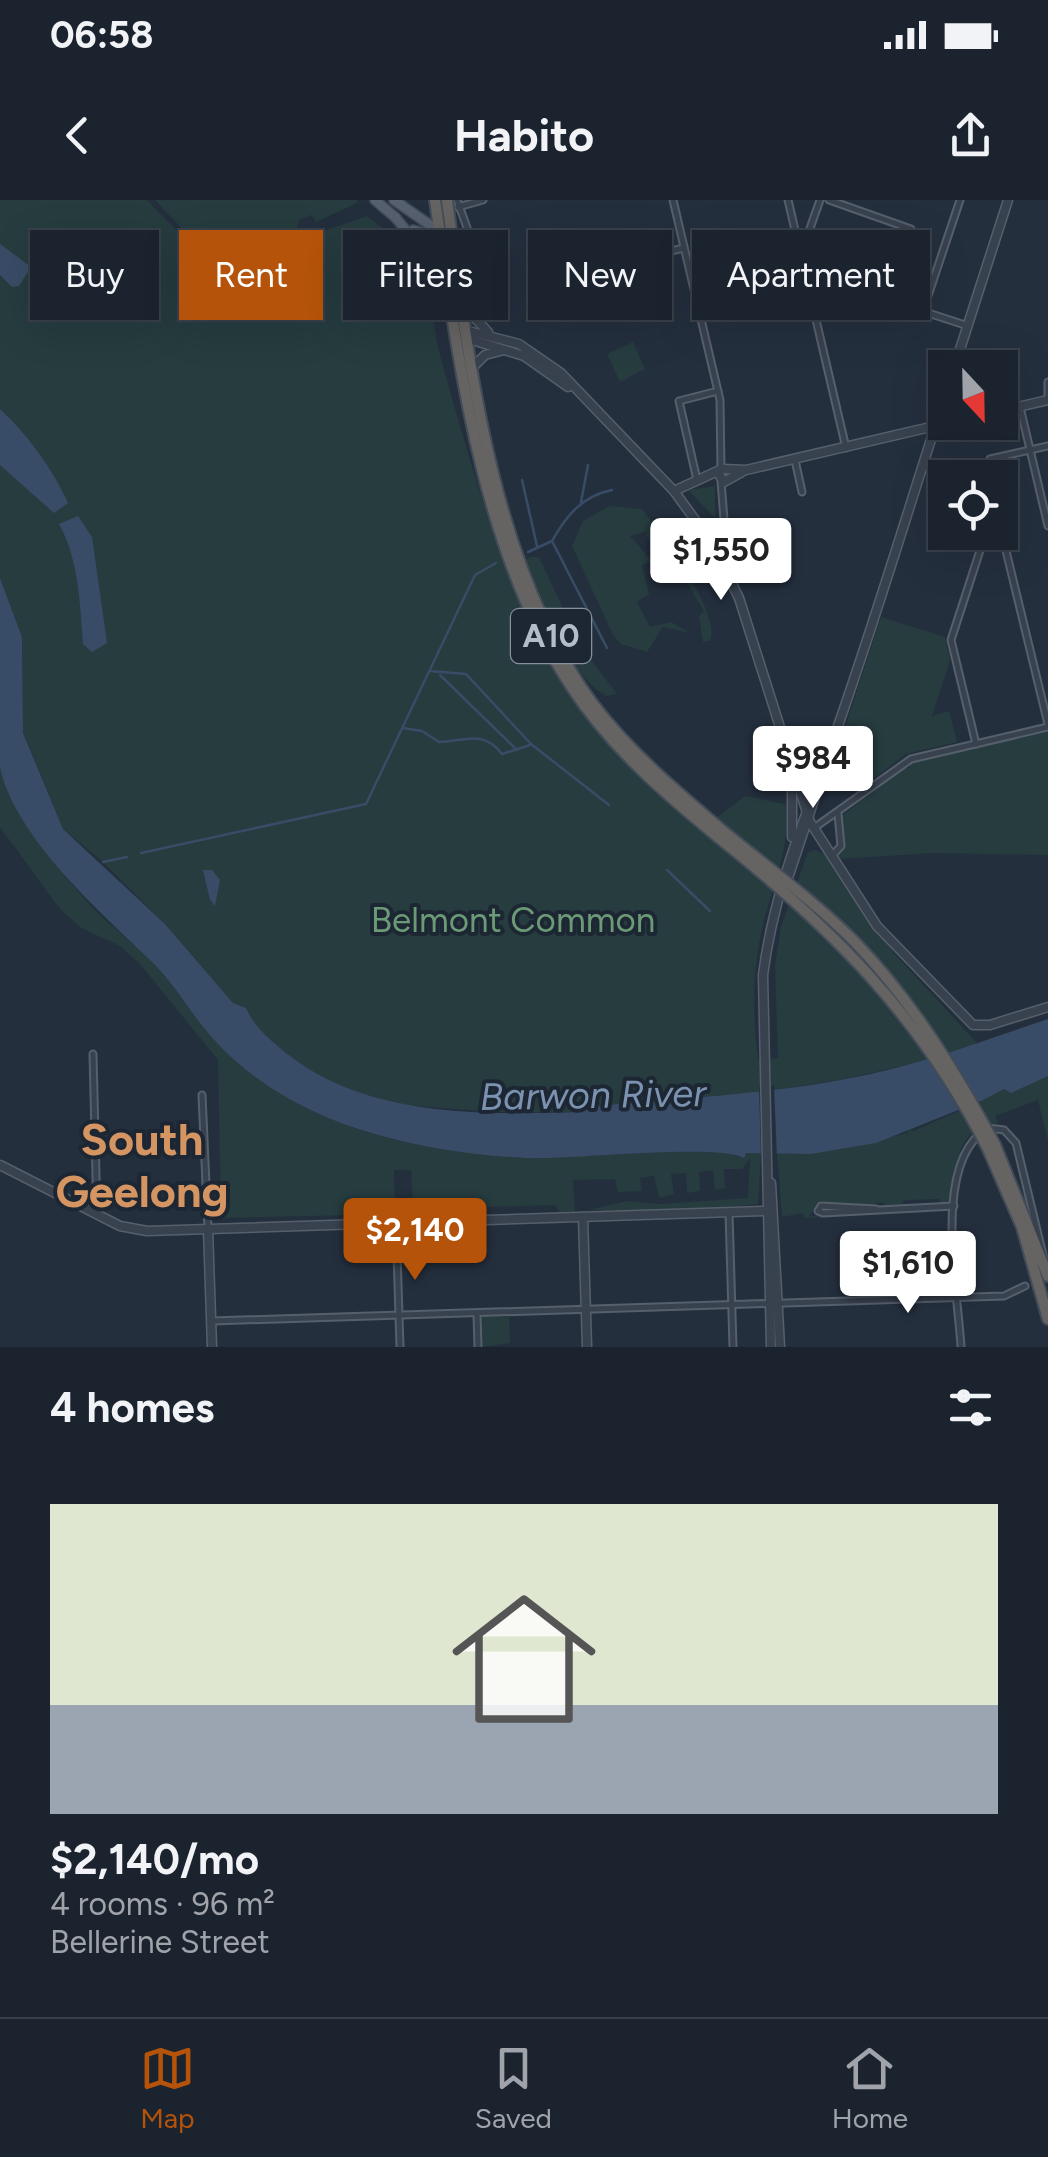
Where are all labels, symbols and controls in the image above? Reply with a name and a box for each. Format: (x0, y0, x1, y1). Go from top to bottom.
text: 06:58 (50, 12, 153, 58)
icon: back (50, 108, 105, 163)
text: Habito (454, 108, 594, 162)
icon: share (943, 108, 998, 163)
chip: Buy (30, 230, 159, 320)
chip: Rent (179, 230, 323, 320)
chip: Filters (343, 230, 508, 320)
chip: New (528, 230, 672, 320)
chip: Apartment (692, 230, 930, 320)
north arrow (928, 350, 1018, 440)
map controls (928, 350, 1018, 550)
button: locate (928, 460, 1018, 550)
pin: $1,550 (640, 518, 802, 603)
text: $1,550 (672, 531, 770, 569)
road number: A10 (511, 609, 591, 663)
pin: $984 (754, 726, 872, 811)
text: $984 (775, 739, 851, 777)
park label: Belmont Common (371, 899, 655, 941)
water label: Barwon River (479, 1070, 708, 1120)
district label: South Geelong (55, 1112, 229, 1218)
pin: $2,140 (334, 1198, 496, 1283)
text: $2,140 (366, 1211, 464, 1249)
pin: $1,610 (827, 1231, 989, 1316)
text: $1,610 (862, 1244, 954, 1282)
icon: filters (943, 1380, 998, 1435)
text: 4 homes (50, 1382, 214, 1433)
icon: home (434, 1569, 614, 1749)
text: $2,140/mo (50, 1834, 259, 1885)
text: 4 rooms · 96 m² (50, 1885, 275, 1923)
text: Bellerine Street (50, 1923, 270, 1961)
tab: Map (140, 2041, 195, 2135)
tab: Saved (475, 2041, 552, 2135)
tab: Home (832, 2041, 908, 2135)

